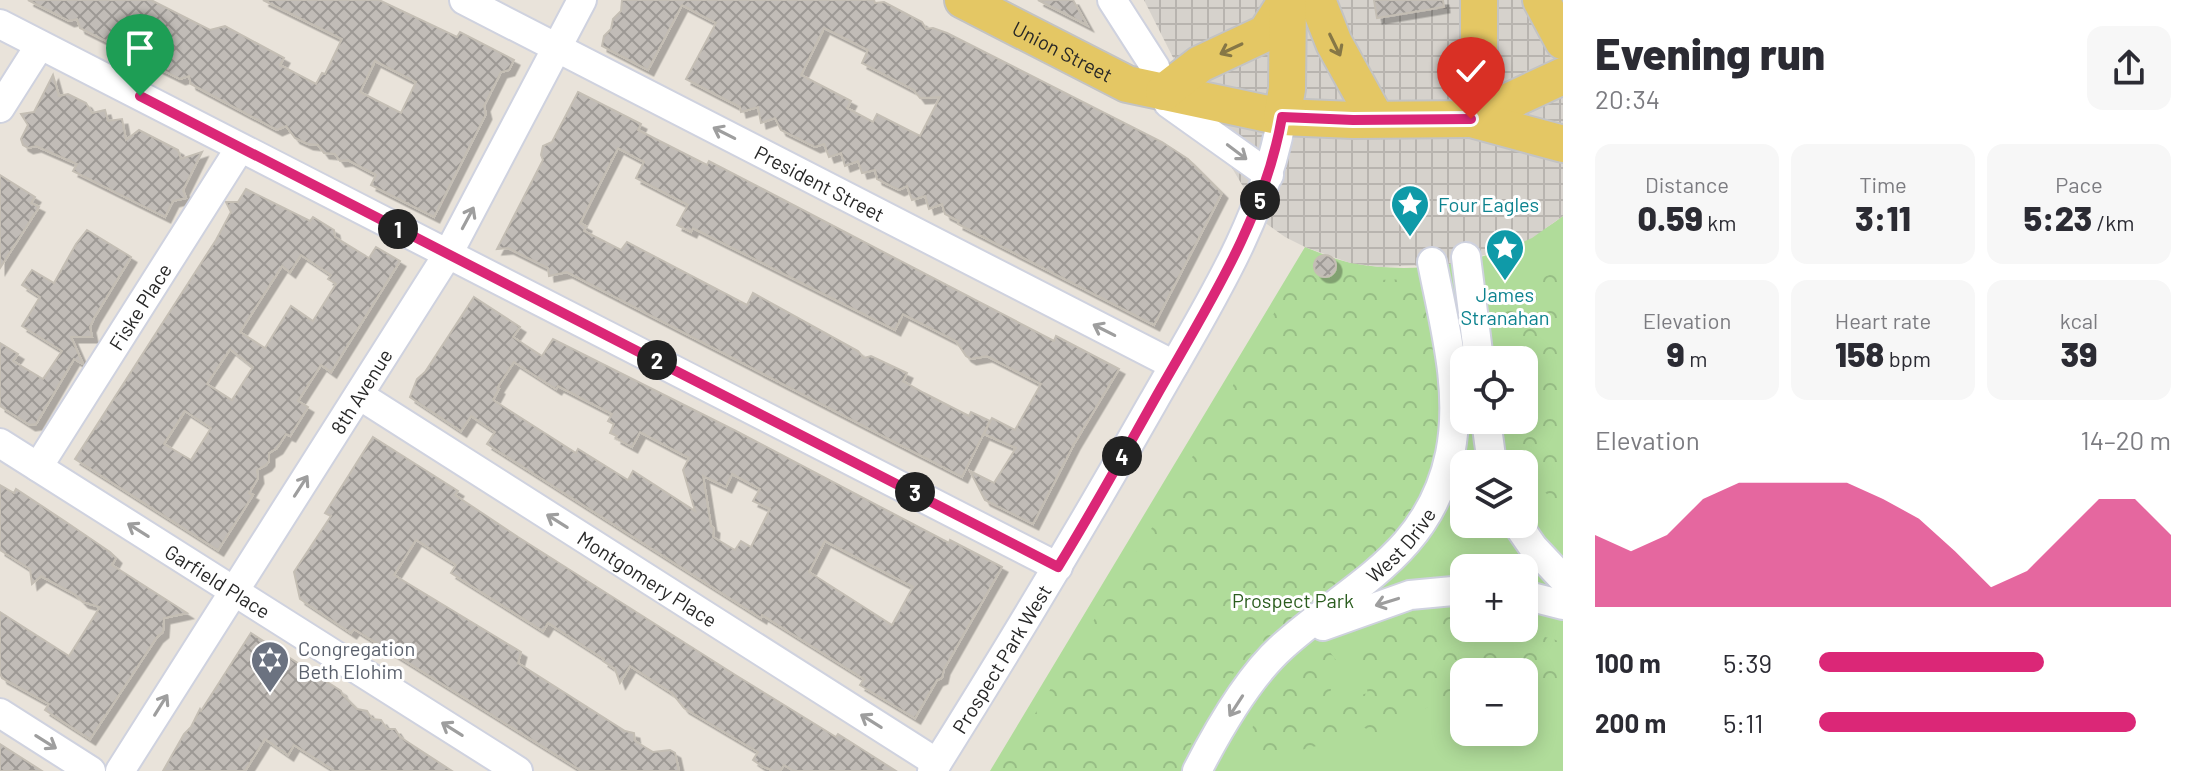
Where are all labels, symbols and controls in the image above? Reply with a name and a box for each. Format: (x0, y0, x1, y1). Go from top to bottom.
pin (106, 14.0, 174, 96)
street label: Union Street (1009, 15, 1117, 87)
icon: arrive (118, 26, 162, 70)
text: Evening run (1595, 26, 1825, 79)
button: share (2087, 26, 2171, 110)
one-way arrow (1328, 32, 1343, 56)
pin (1437, 37, 1505, 119)
one-way arrow (1220, 42, 1244, 57)
icon: check (1449, 49, 1493, 93)
text: 20:34 (1595, 83, 1660, 114)
one-way arrow (713, 125, 736, 141)
street label: President Street (751, 140, 889, 226)
one-way arrow (1225, 144, 1247, 161)
text: Distance (1645, 171, 1729, 197)
text: Time (1859, 171, 1907, 197)
text: Pace (2055, 171, 2103, 197)
pin: 5 (1240, 180, 1280, 220)
place icon: Four Eagles (1389, 183, 1431, 238)
text: 5 (1254, 187, 1266, 213)
place label: Four Eagles (1438, 192, 1539, 216)
text: 0.59 (1638, 197, 1703, 238)
text: 3:11 (1855, 197, 1911, 238)
text: 5:23 (2023, 197, 2092, 238)
one-way arrow (460, 206, 476, 230)
pin: 1 (378, 209, 418, 249)
text: km (1703, 209, 1736, 235)
text: /km (2092, 209, 2135, 235)
text: 1 (394, 216, 402, 242)
place icon: James Stranahan (1484, 227, 1526, 282)
street label: Fiske Place (103, 259, 176, 354)
place label: James Stranahan (1460, 282, 1550, 329)
text: Elevation (1643, 307, 1731, 333)
text: Heart rate (1835, 307, 1931, 333)
text: kcal (2060, 307, 2098, 333)
one-way arrow (1093, 321, 1117, 337)
text: 9 (1667, 333, 1685, 374)
text: 158 (1835, 333, 1884, 374)
text: 39 (2061, 333, 2097, 374)
pin: 2 (637, 340, 677, 380)
street label: 8th Avenue (325, 344, 397, 438)
text: m (1685, 345, 1707, 371)
text: bpm (1884, 345, 1931, 371)
map controls (1450, 346, 1538, 746)
button: locate (1450, 346, 1538, 434)
text: 2 (651, 347, 663, 373)
text: Elevation (1595, 424, 1700, 455)
text: 14–20 m (2081, 424, 2171, 455)
pin: 4 (1102, 436, 1142, 476)
text: 4 (1115, 443, 1129, 469)
button: layers (1450, 450, 1538, 538)
pin: 3 (895, 472, 935, 512)
one-way arrow (292, 475, 309, 497)
text: 3 (909, 479, 921, 505)
street label: West Drive (1361, 503, 1440, 587)
one-way arrow (546, 513, 569, 529)
one-way arrow (127, 522, 150, 538)
street label: Montgomery Place (573, 525, 722, 632)
street label: Garfield Place (161, 539, 275, 623)
button: + (1450, 554, 1538, 642)
street label: Prospect Park West (947, 580, 1056, 738)
park label: Prospect Park (1232, 588, 1354, 612)
one-way arrow (1375, 595, 1401, 610)
place label: Congregation Beth Elohim (298, 636, 415, 683)
synagogue icon: Congregation Beth Elohim (249, 639, 291, 694)
text: 100 m (1595, 647, 1661, 678)
text: 5:39 (1723, 647, 1772, 678)
button: − (1450, 658, 1538, 746)
one-way arrow (154, 694, 170, 717)
one-way arrow (1228, 694, 1244, 716)
text: 200 m (1595, 707, 1666, 738)
text: 5:11 (1723, 707, 1763, 738)
one-way arrow (860, 713, 883, 729)
one-way arrow (442, 721, 464, 738)
one-way arrow (34, 734, 56, 751)

